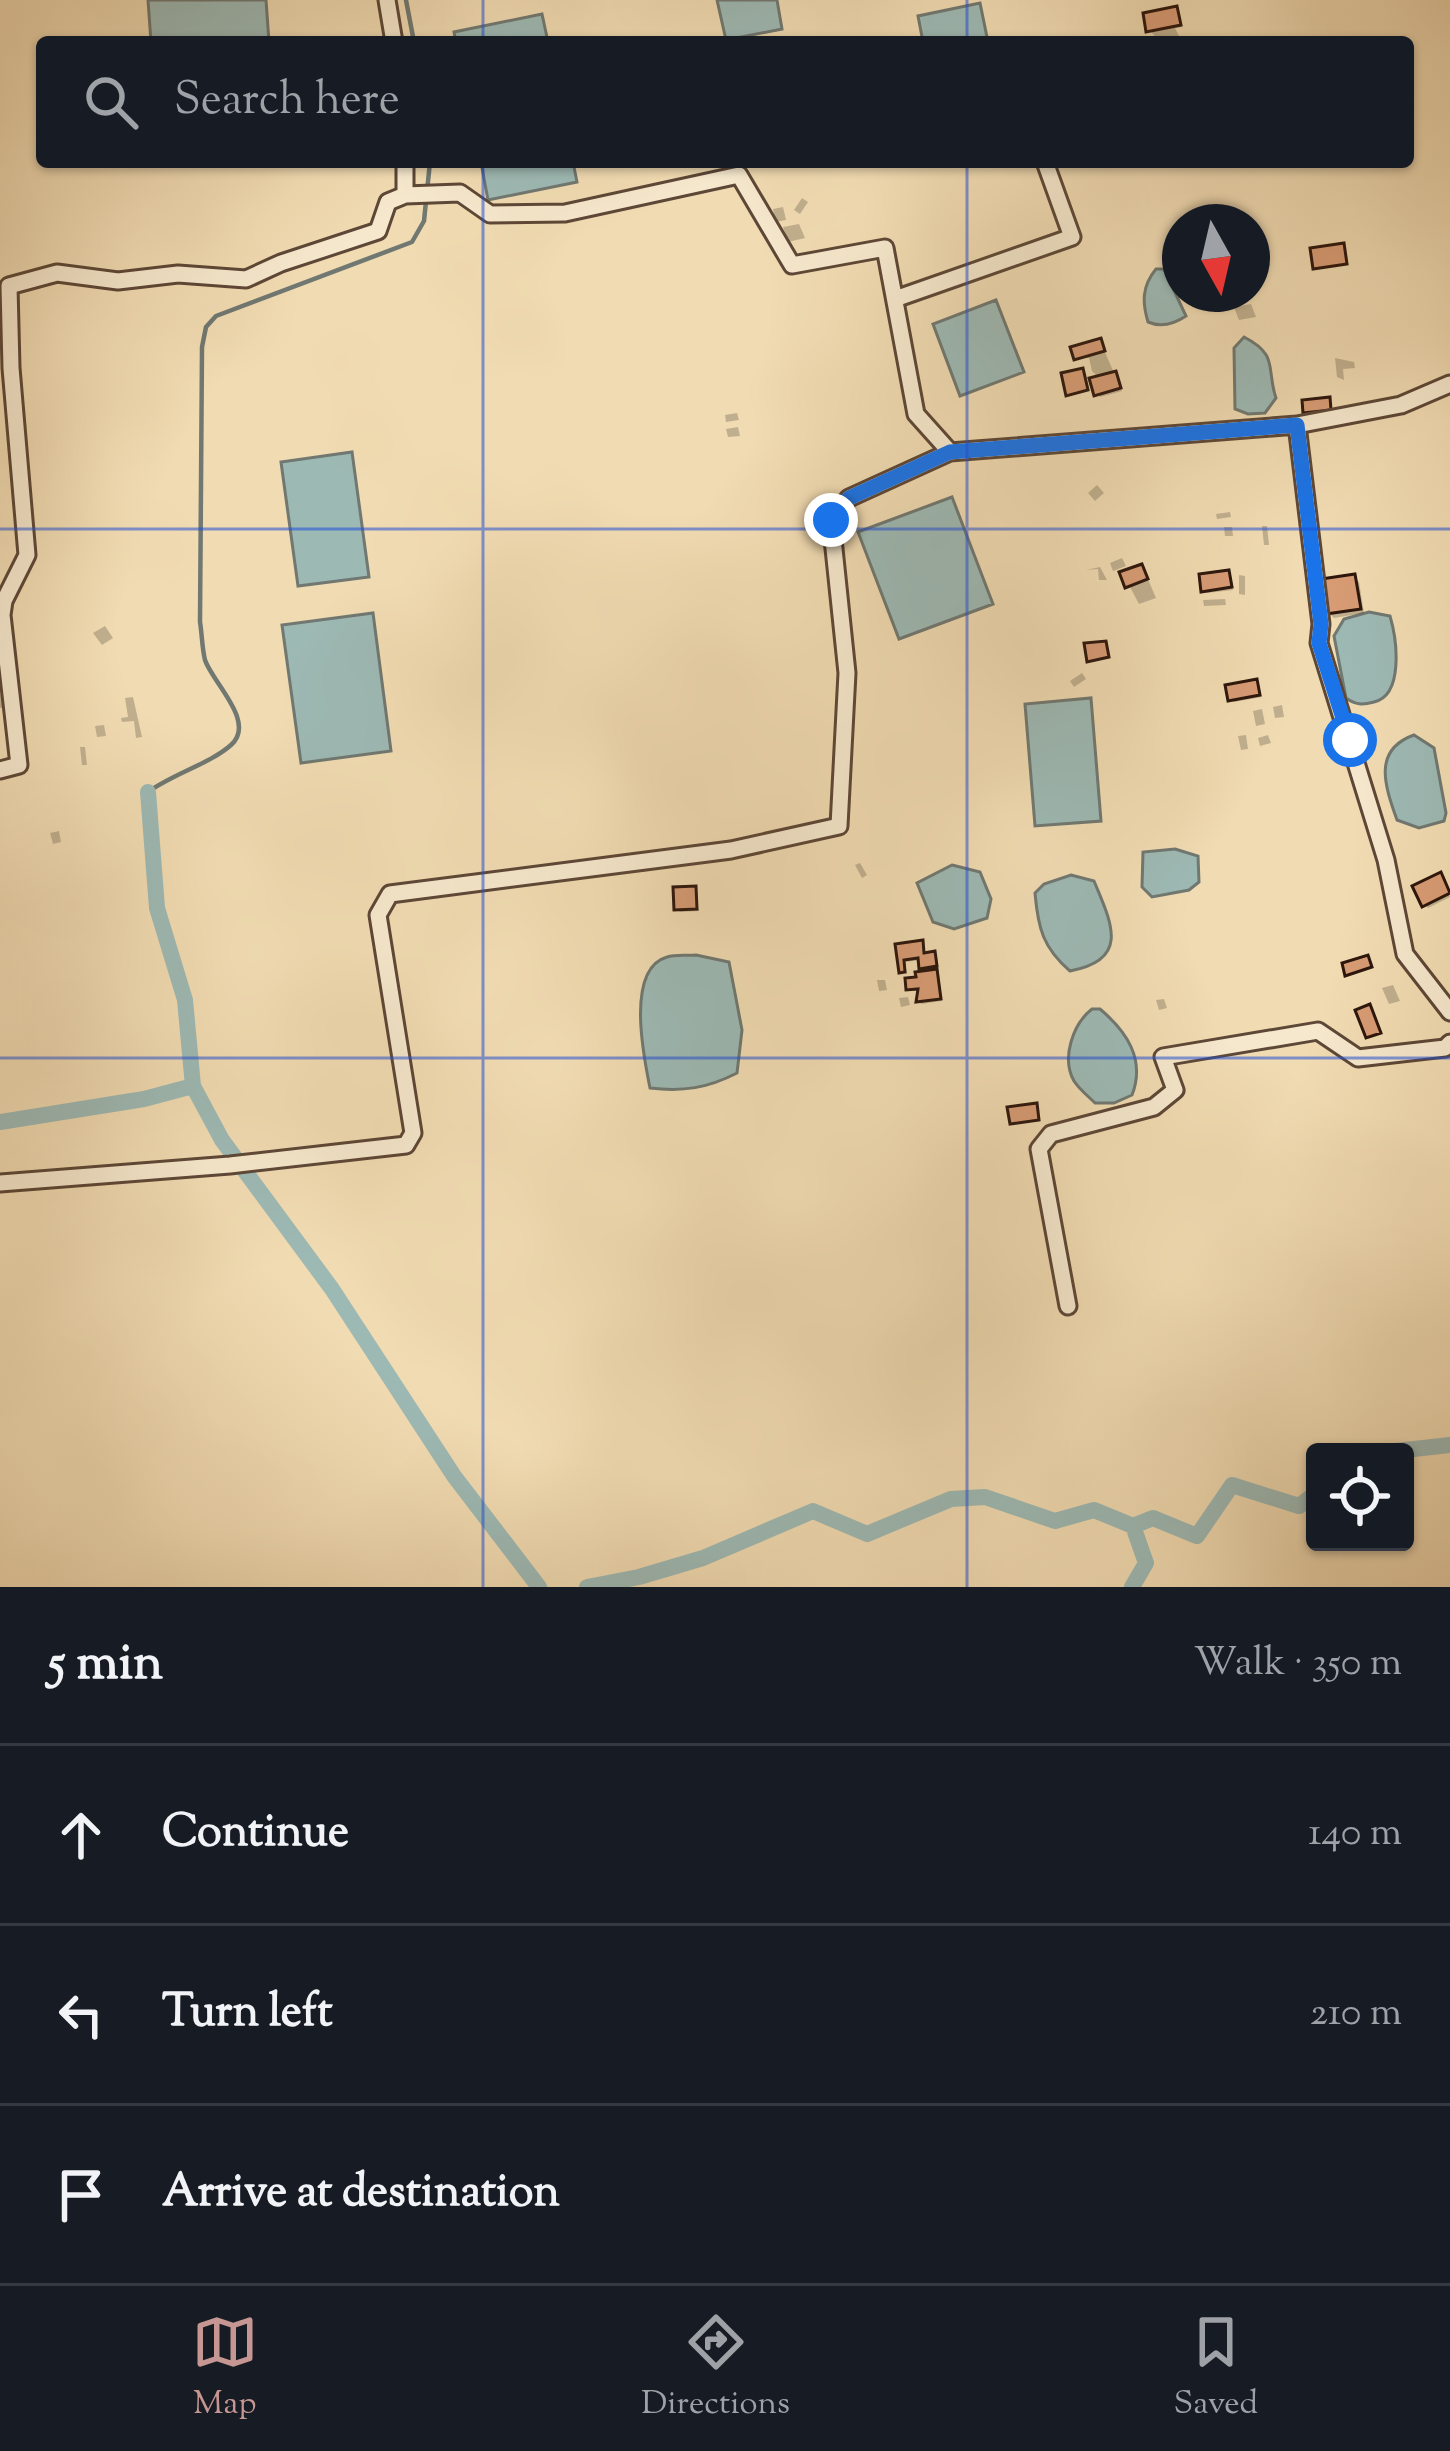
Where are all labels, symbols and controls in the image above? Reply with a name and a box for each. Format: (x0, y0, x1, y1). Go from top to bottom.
search box (36, 36, 1414, 168)
icon: search (78, 69, 144, 135)
text: Search here (174, 70, 400, 135)
north arrow (1162, 204, 1270, 312)
route end (804, 493, 858, 547)
route start (1323, 713, 1377, 767)
map controls (1306, 1443, 1414, 1551)
button: locate (1306, 1443, 1414, 1551)
text: 5 min (48, 1629, 163, 1702)
text: Walk · 350 m (1194, 1637, 1402, 1693)
icon: ahead (48, 1802, 114, 1868)
text: Continue (162, 1802, 349, 1867)
text: 140 m (1308, 1807, 1402, 1863)
icon: left (48, 1982, 114, 2048)
text: Turn left (162, 1982, 333, 2047)
text: 210 m (1310, 1987, 1402, 2043)
icon: arrive (48, 2162, 114, 2228)
text: Arrive at destination (162, 2162, 560, 2227)
tab: Map (192, 2309, 258, 2429)
tab: Directions (641, 2309, 790, 2429)
tab: Saved (1174, 2309, 1258, 2429)

